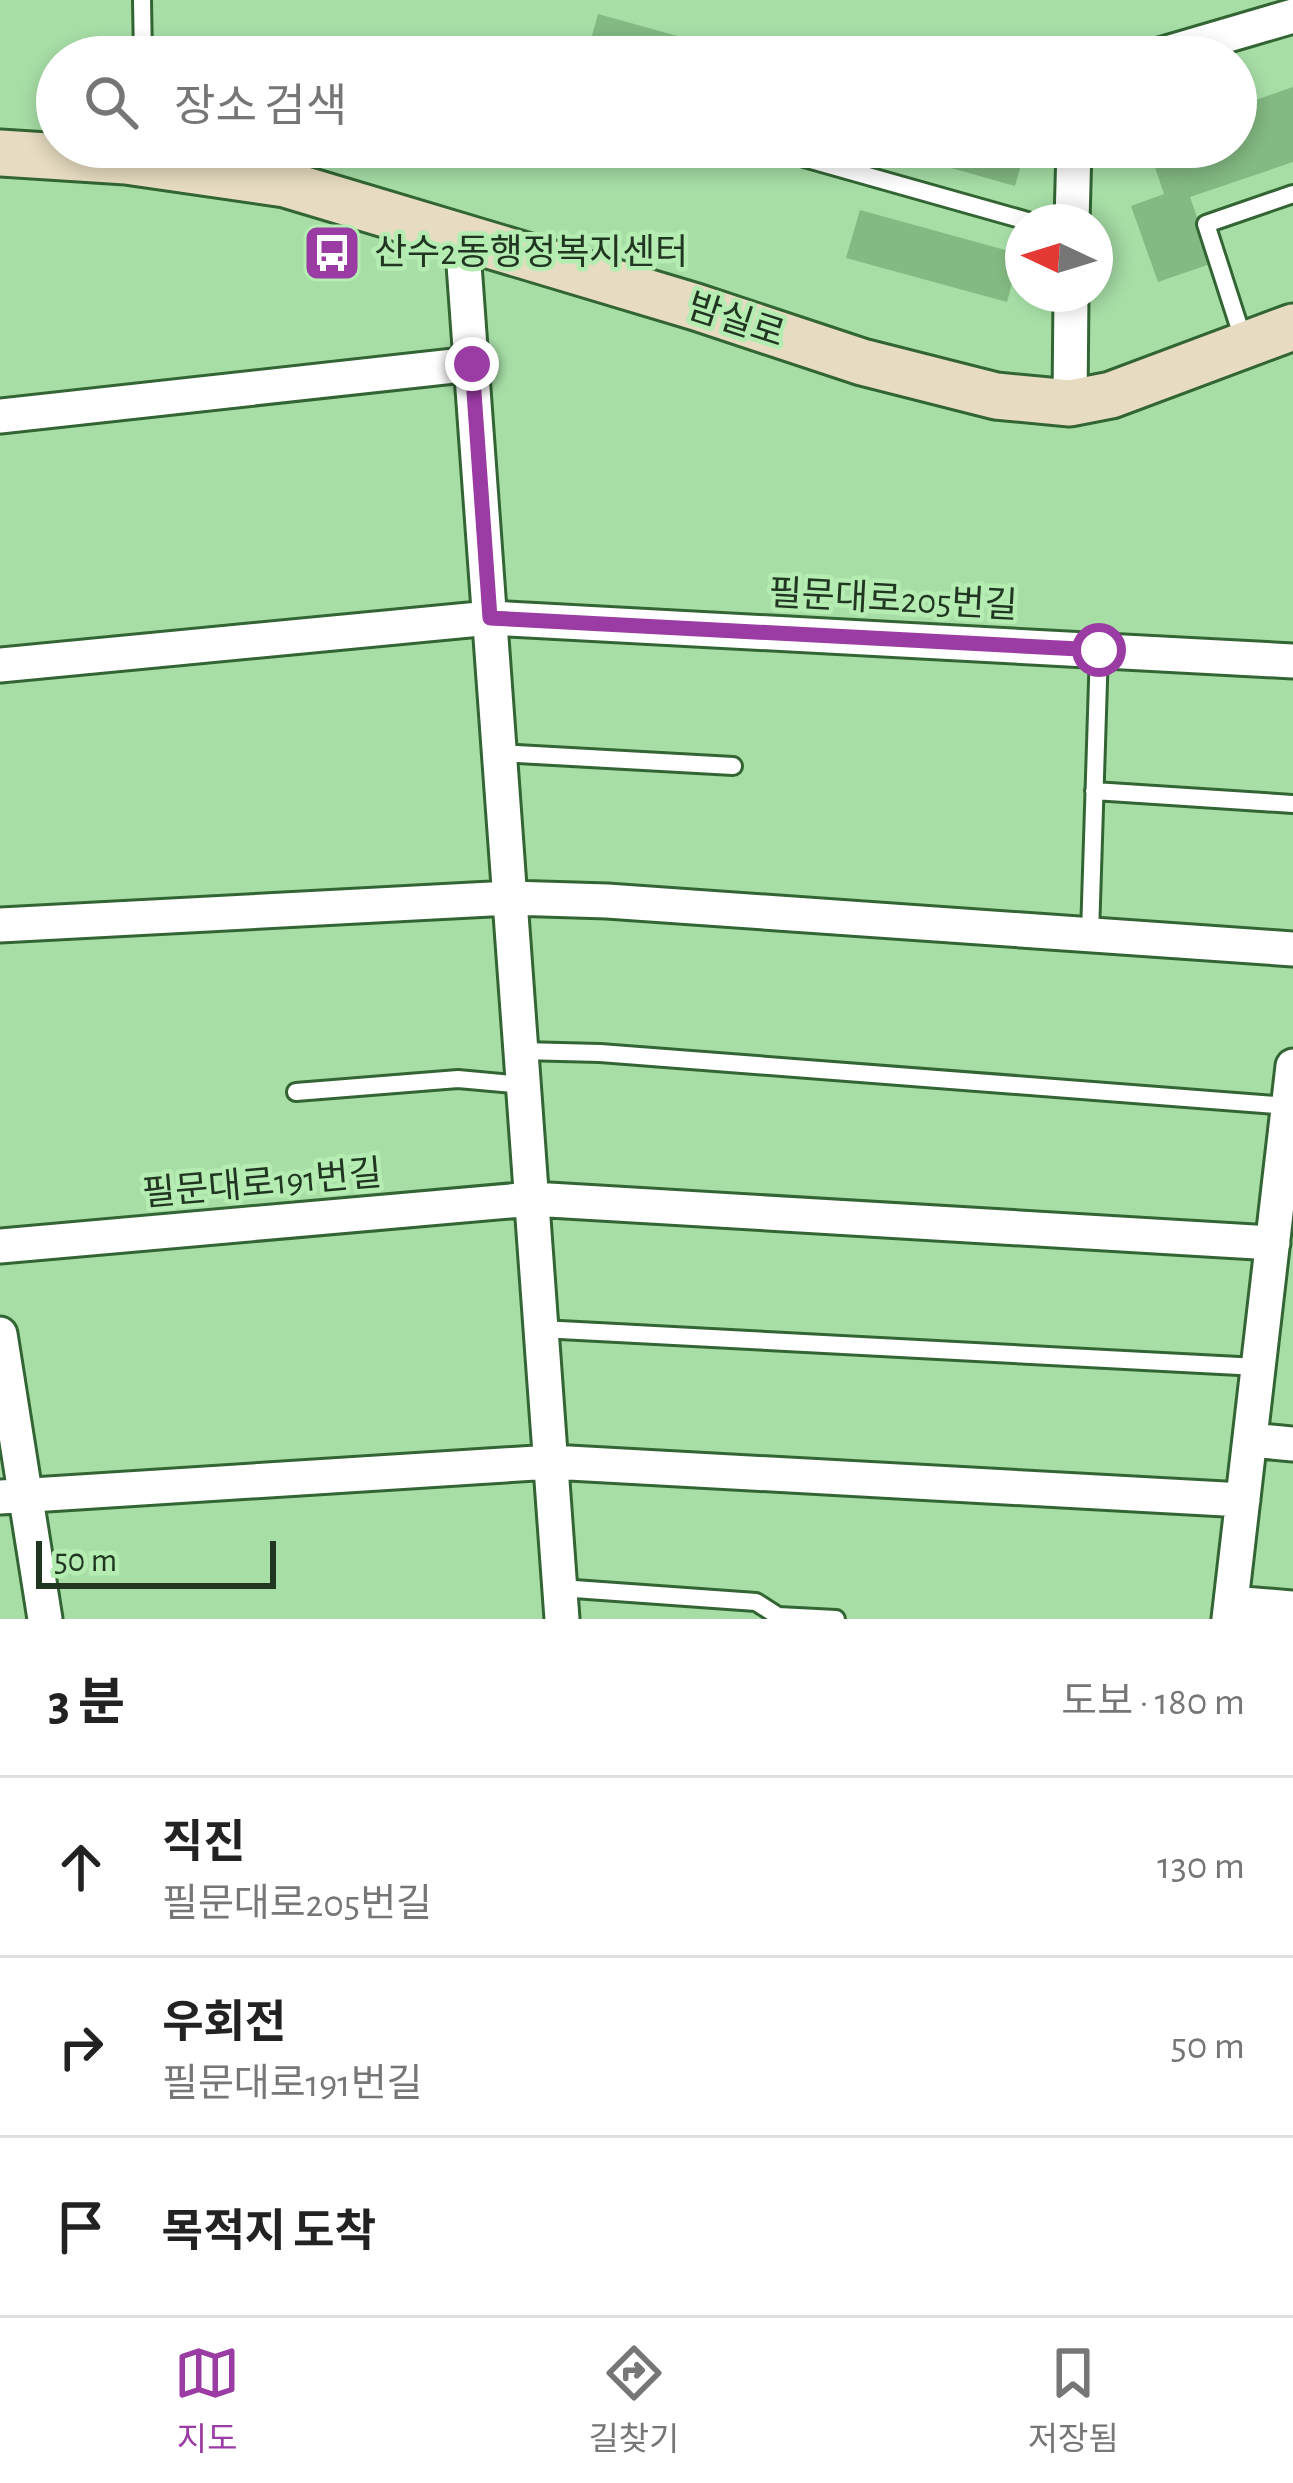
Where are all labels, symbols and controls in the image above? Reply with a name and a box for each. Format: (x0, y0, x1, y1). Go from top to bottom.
search box (36, 36, 1257, 168)
icon: search (78, 69, 144, 135)
text: 장소 검색 (174, 85, 347, 130)
north arrow (1005, 204, 1113, 312)
bus stop icon: 산수2동행정복지센터 (301, 222, 363, 284)
place label: 산수2동행정복지센터 (374, 234, 688, 271)
street label: 밤실로 (683, 288, 789, 353)
route end (445, 337, 499, 391)
street label: 필문대로205번길 (768, 575, 1018, 624)
route start (1072, 623, 1126, 677)
street label: 필문대로191번길 (141, 1155, 383, 1212)
scale bar (36, 1535, 276, 1588)
text: 50 m (54, 1545, 117, 1578)
text: 3 분 (48, 1678, 125, 1729)
text: 도보 · 180 m (1061, 1683, 1245, 1722)
text: 직진 (162, 1821, 245, 1866)
icon: ahead (48, 1834, 114, 1900)
text: 130 m (1157, 1847, 1245, 1886)
text: 필문대로205번길 (162, 1885, 432, 1924)
text: 우회전 (162, 2001, 286, 2046)
icon: right (48, 2014, 114, 2080)
text: 50 m (1170, 2027, 1245, 2066)
text: 필문대로191번길 (162, 2065, 422, 2104)
icon: arrive (48, 2194, 114, 2260)
text: 목적지 도착 (162, 2210, 376, 2255)
tab: 지도 (174, 2340, 240, 2461)
tab: 길찾기 (588, 2340, 679, 2461)
tab: 저장됨 (1028, 2340, 1119, 2461)

